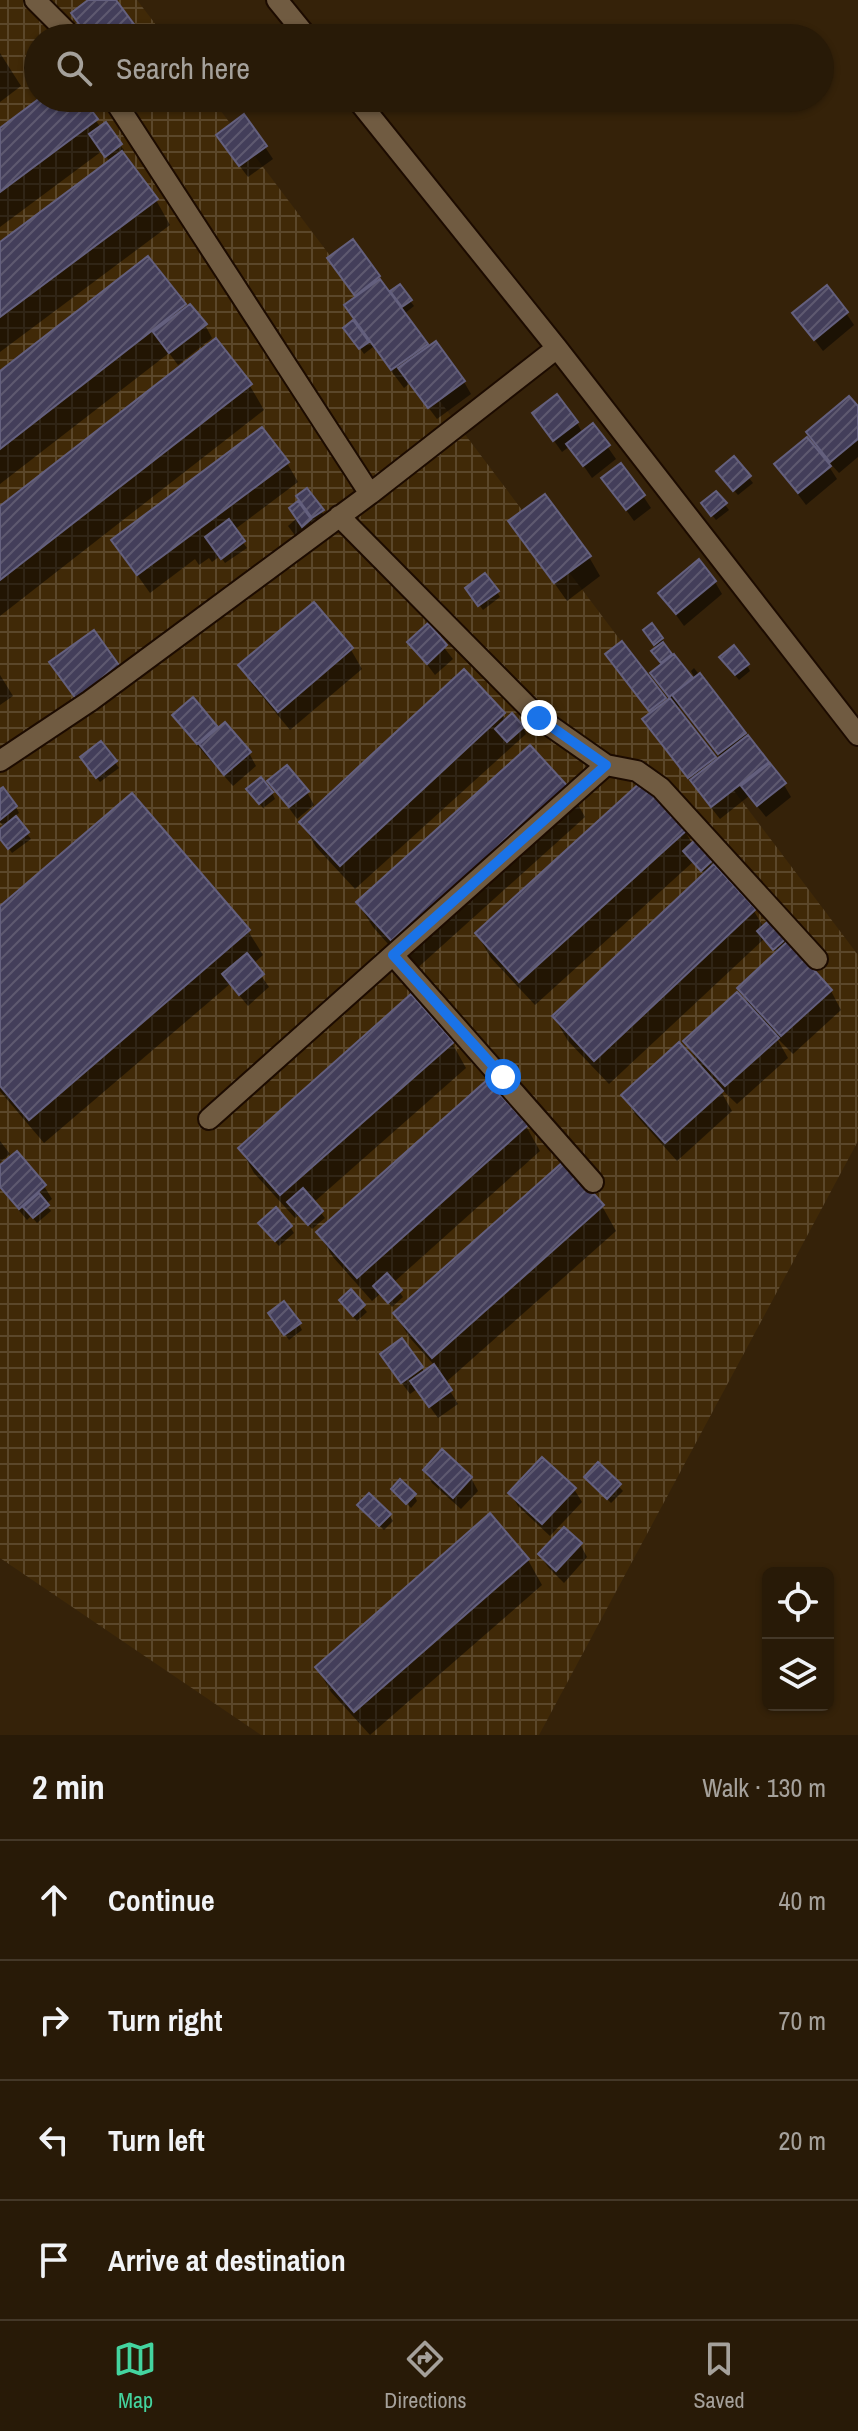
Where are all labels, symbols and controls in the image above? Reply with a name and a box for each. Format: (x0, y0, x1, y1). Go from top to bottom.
search box (24, 24, 834, 112)
icon: search (52, 46, 96, 90)
text: Search here (116, 48, 250, 88)
route end (521, 700, 557, 736)
route start (485, 1059, 521, 1095)
map controls (762, 1567, 834, 1711)
button: locate (762, 1567, 834, 1639)
button: layers (762, 1639, 834, 1711)
text: 2 min (32, 1764, 105, 1810)
text: Walk · 130 m (702, 1770, 826, 1805)
icon: ahead (32, 1878, 76, 1922)
text: Continue (108, 1880, 215, 1920)
text: 40 m (779, 1883, 826, 1918)
icon: right (32, 1998, 76, 2042)
text: Turn right (108, 2000, 222, 2040)
text: 70 m (779, 2003, 826, 2038)
icon: left (32, 2118, 76, 2162)
text: Turn left (108, 2120, 205, 2160)
text: 20 m (779, 2123, 826, 2158)
icon: arrive (32, 2238, 76, 2282)
text: Arrive at destination (108, 2240, 346, 2280)
tab: Map (113, 2337, 157, 2415)
tab: Directions (384, 2337, 467, 2415)
tab: Saved (693, 2337, 745, 2415)

